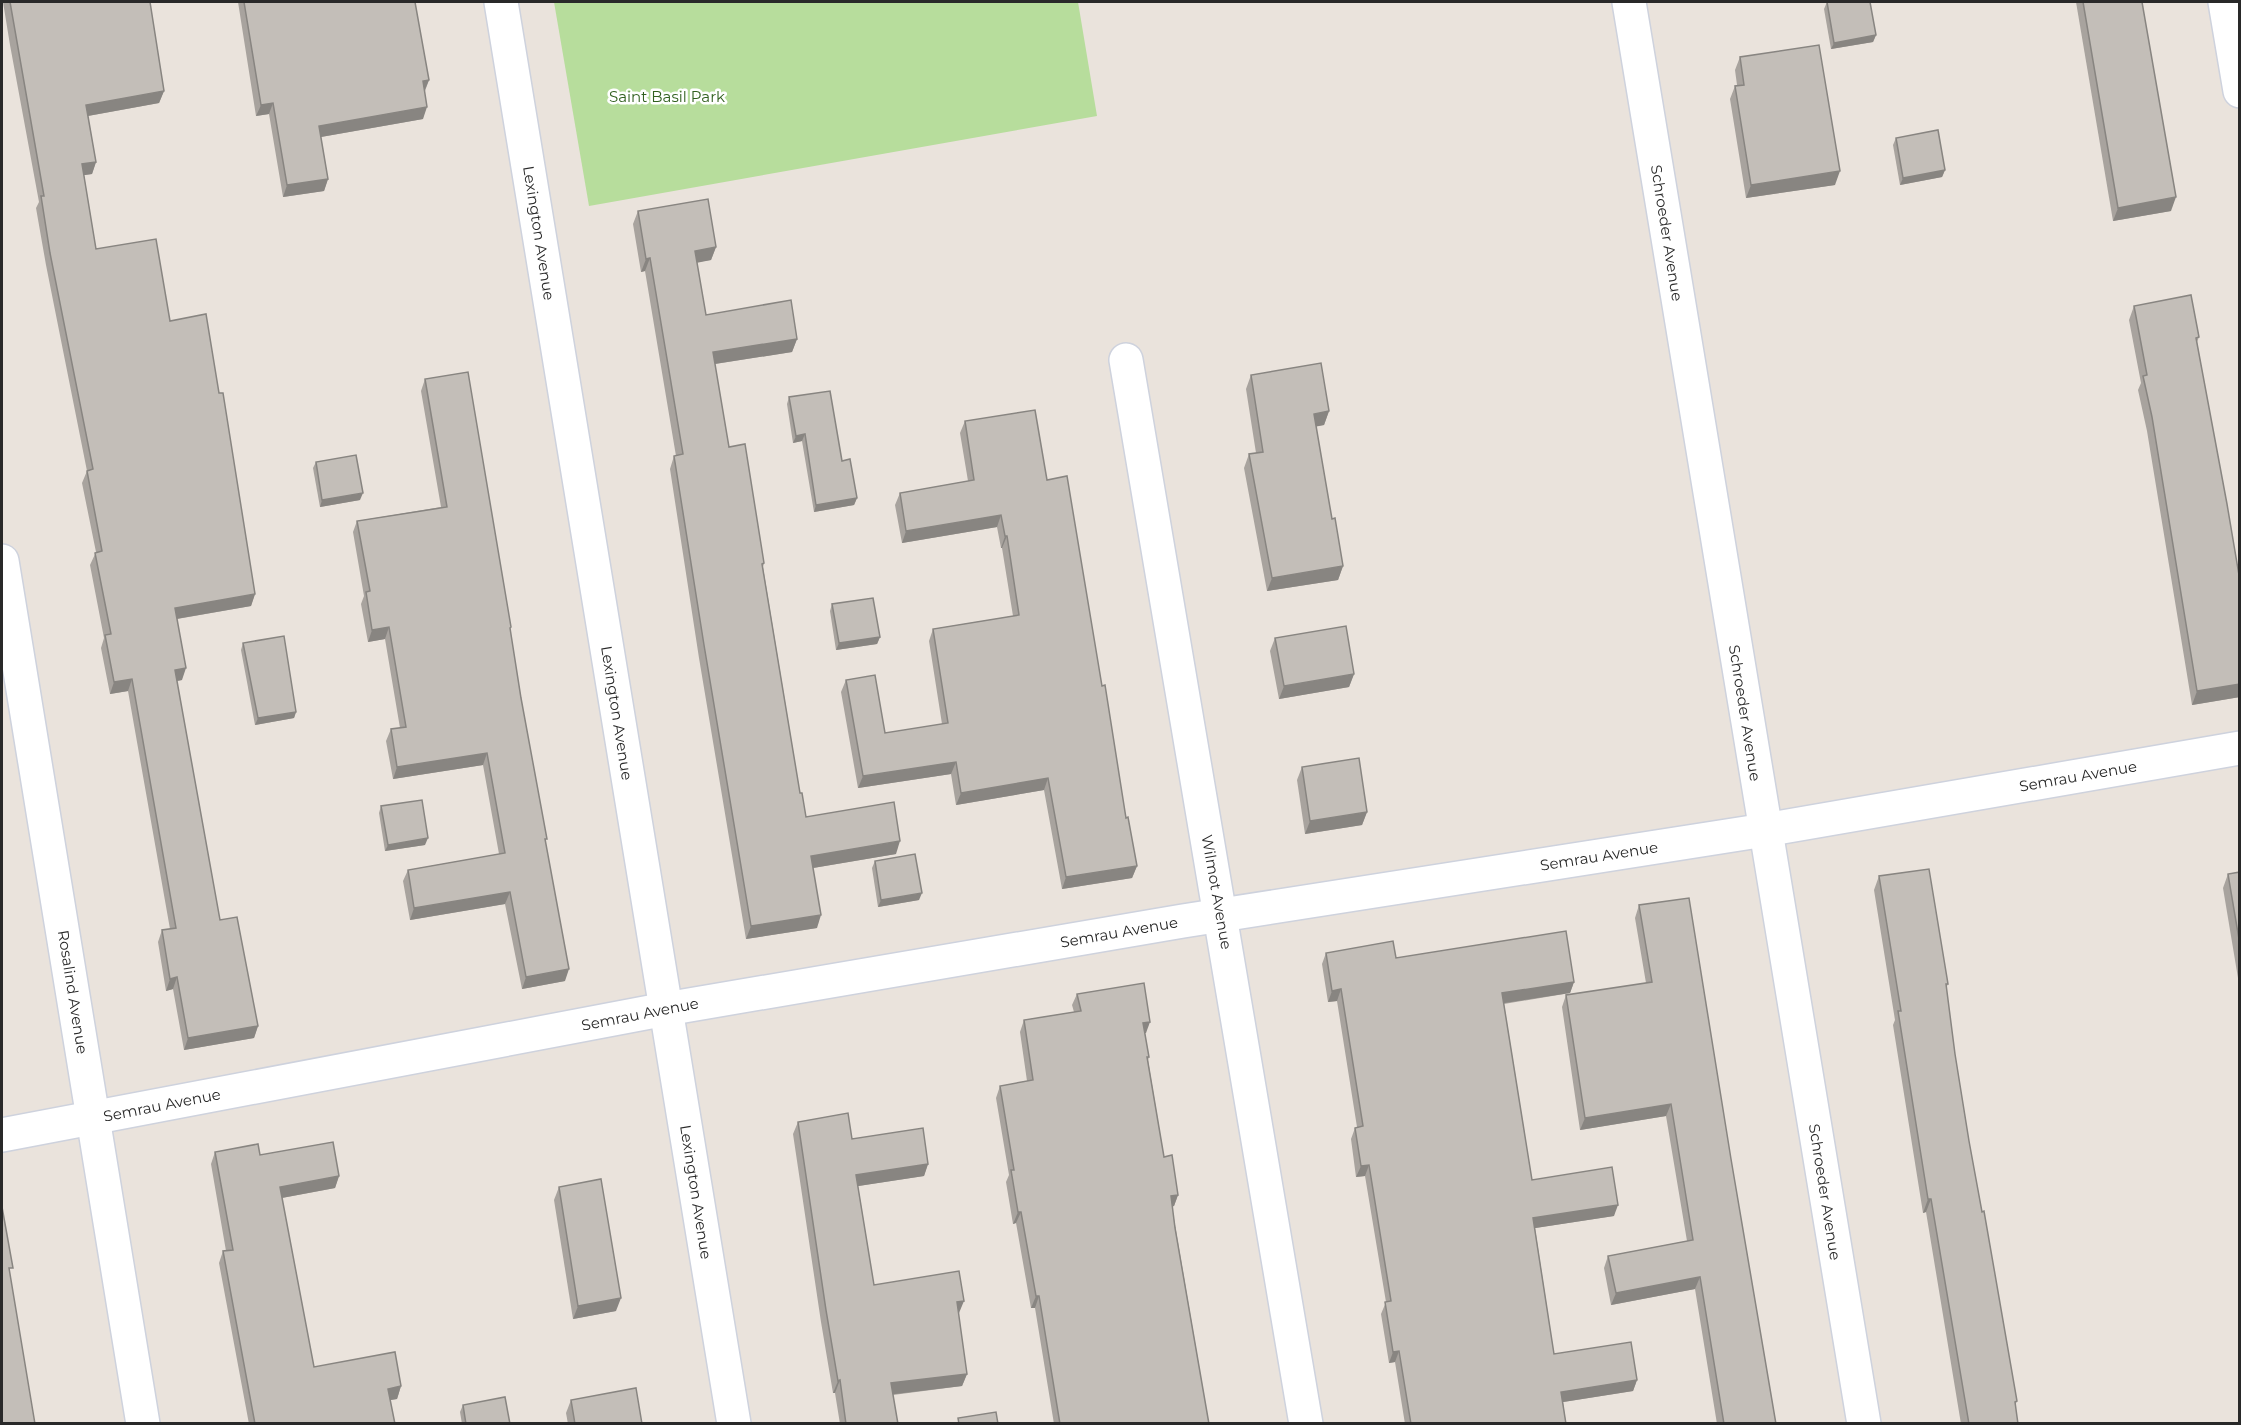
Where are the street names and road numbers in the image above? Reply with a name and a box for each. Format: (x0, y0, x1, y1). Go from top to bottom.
street label: Schroeder Avenue (1647, 163, 1687, 303)
street label: Lexington Avenue (519, 164, 559, 302)
street label: Schroeder Avenue (1725, 643, 1765, 783)
street label: Lexington Avenue (597, 644, 637, 782)
street label: Semrau Avenue (2018, 756, 2138, 796)
street label: Wilmot Avenue (1198, 833, 1236, 951)
street label: Semrau Avenue (1539, 837, 1659, 875)
street label: Semrau Avenue (1059, 912, 1179, 952)
street label: Rosalind Avenue (54, 929, 92, 1055)
street label: Semrau Avenue (580, 993, 700, 1035)
street label: Semrau Avenue (102, 1084, 222, 1126)
street label: Schroeder Avenue (1805, 1122, 1845, 1262)
street label: Lexington Avenue (676, 1123, 716, 1261)

